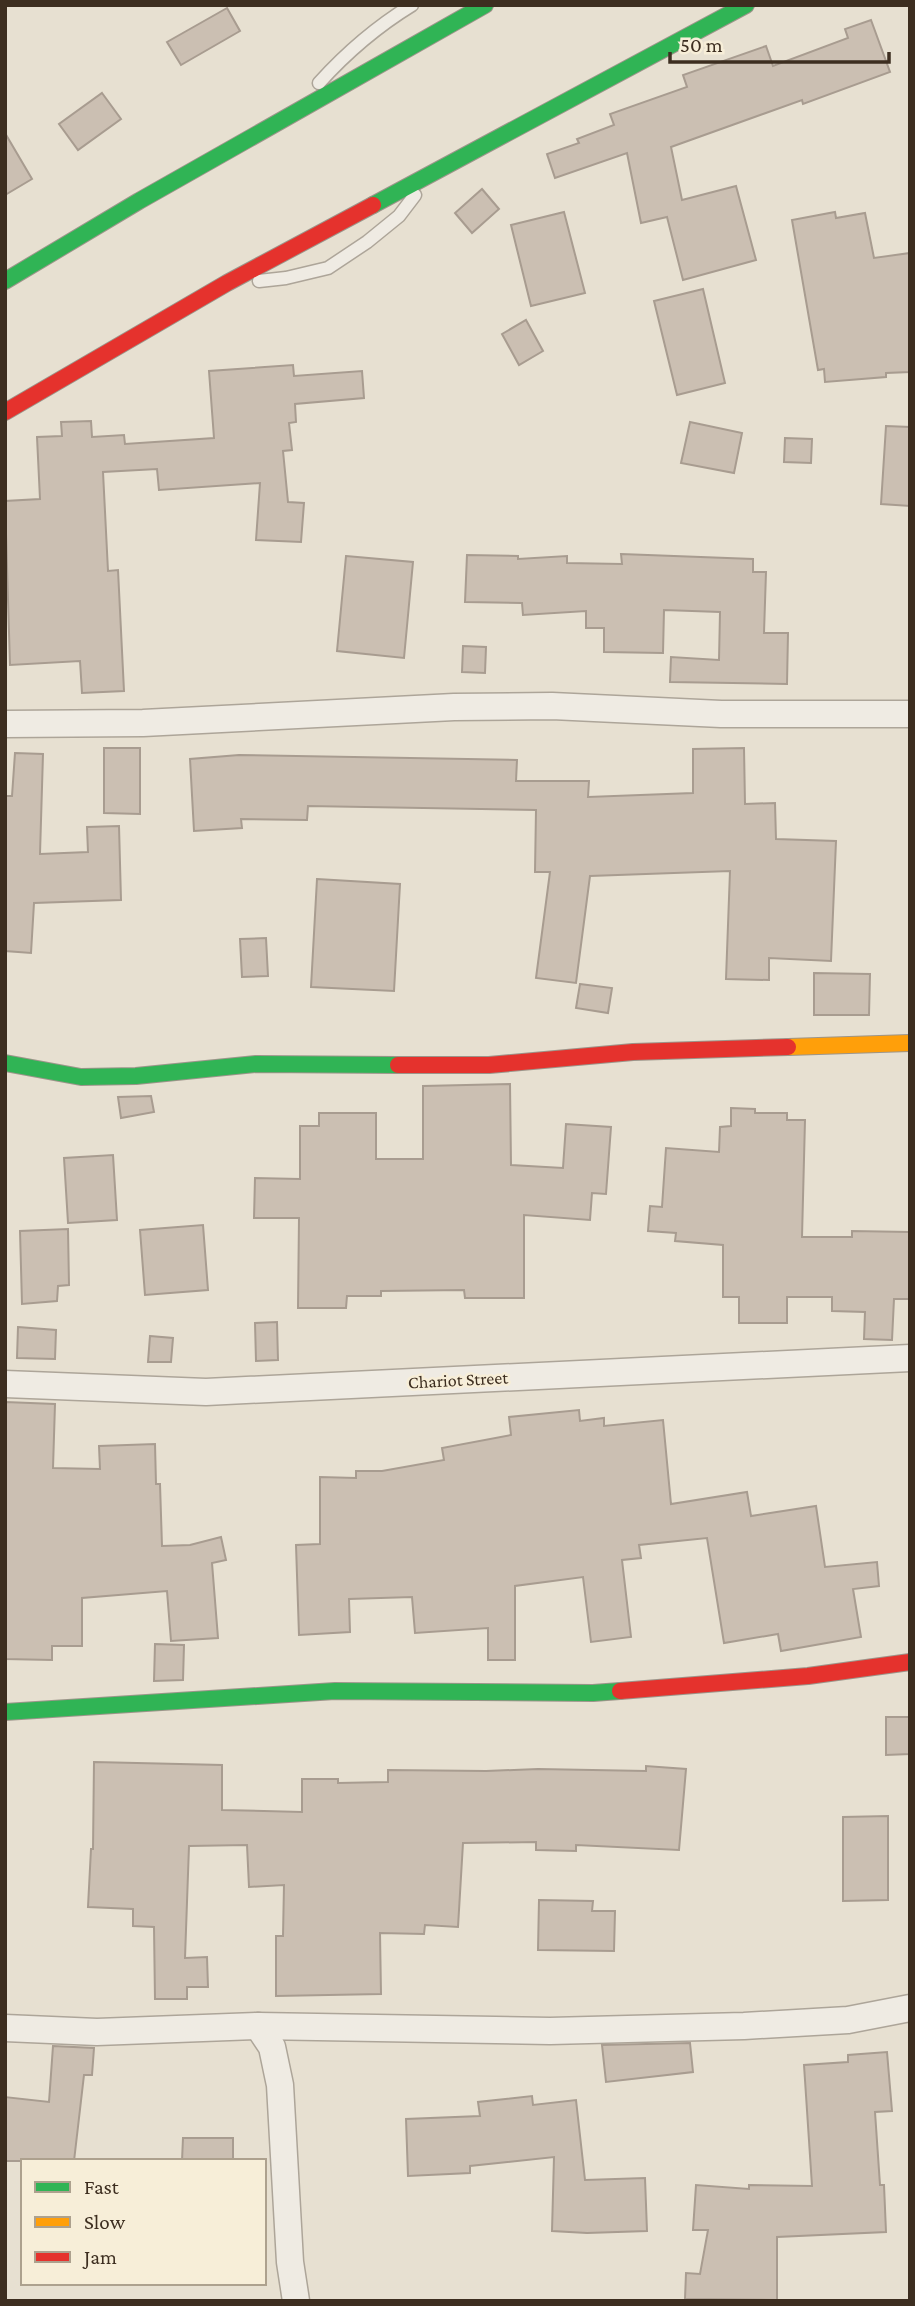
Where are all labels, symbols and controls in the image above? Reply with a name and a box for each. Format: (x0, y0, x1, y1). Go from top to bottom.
scale bar (670, 21, 889, 65)
text: 50 m (680, 33, 723, 57)
street label: Chariot Street (407, 1367, 510, 1393)
legend (21, 2159, 266, 2285)
text: Fast (84, 2175, 120, 2199)
text: Slow (84, 2210, 126, 2234)
text: Jam (82, 2245, 117, 2269)

